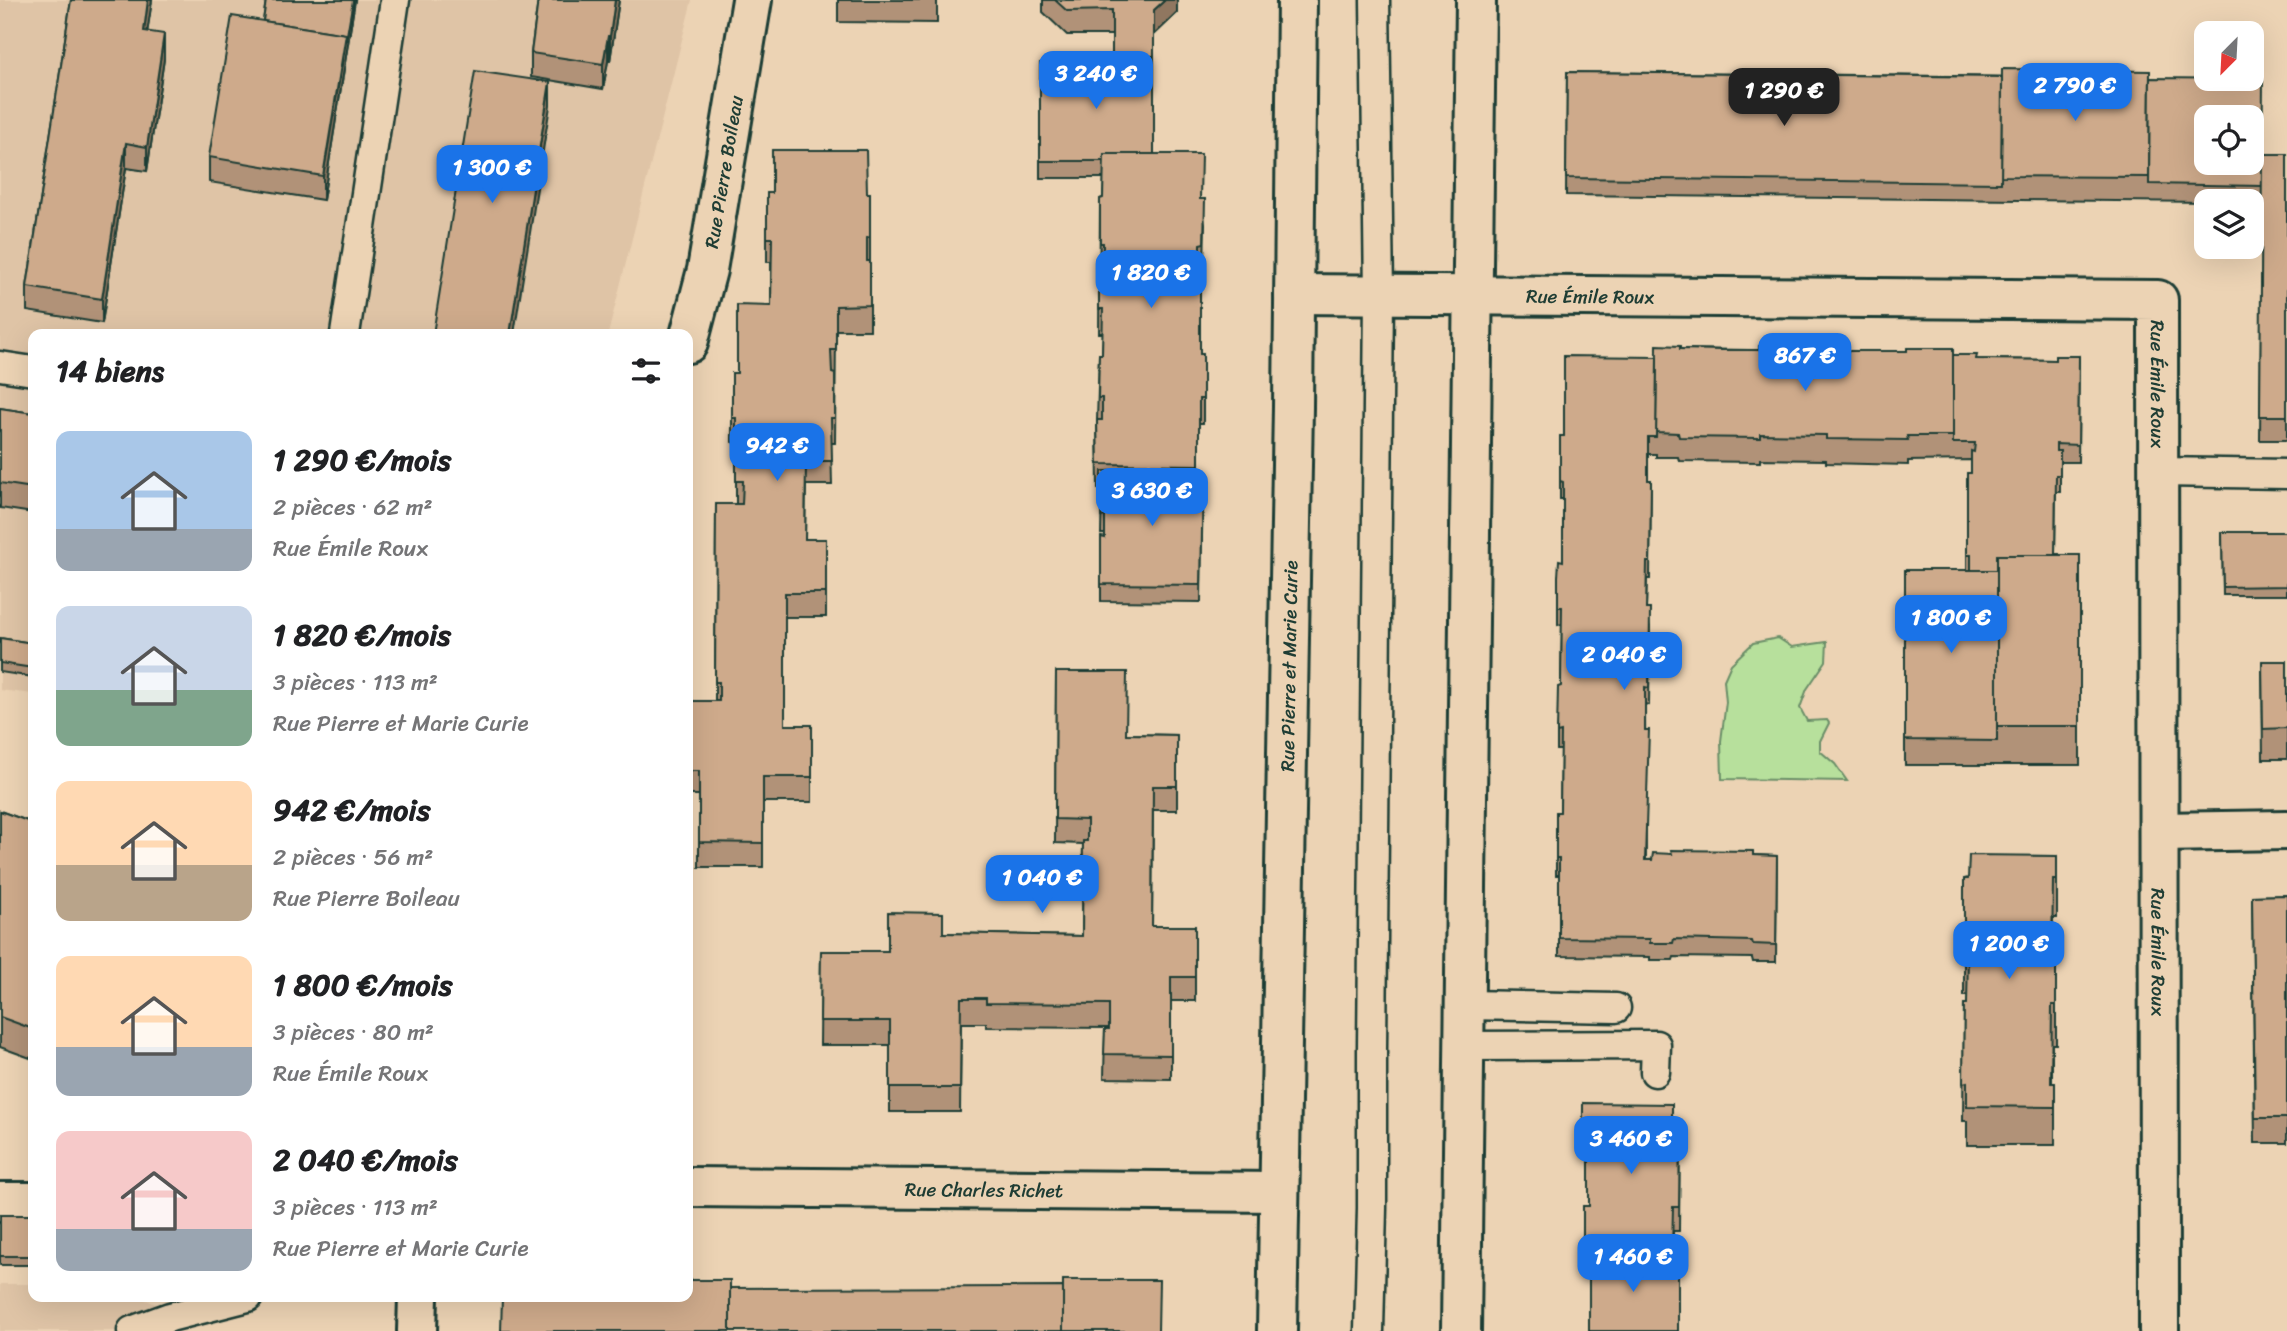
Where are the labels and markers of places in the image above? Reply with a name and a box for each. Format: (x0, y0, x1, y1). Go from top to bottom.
pin: 3 240 € (1031, 52, 1161, 111)
pin: 2 790 € (2010, 64, 2140, 123)
pin: 1 290 € (1719, 68, 1849, 128)
pin: 1 300 € (427, 146, 557, 205)
pin: 1 820 € (1086, 250, 1216, 310)
pin: 867 € (1756, 334, 1854, 393)
pin: 942 € (728, 424, 826, 483)
pin: 3 630 € (1087, 468, 1217, 528)
pin: 1 800 € (1886, 596, 2016, 655)
pin: 2 040 € (1559, 632, 1689, 692)
pin: 1 040 € (977, 856, 1107, 915)
pin: 1 200 € (1944, 922, 2074, 981)
pin: 3 460 € (1566, 1116, 1696, 1176)
pin: 1 460 € (1568, 1234, 1698, 1294)

